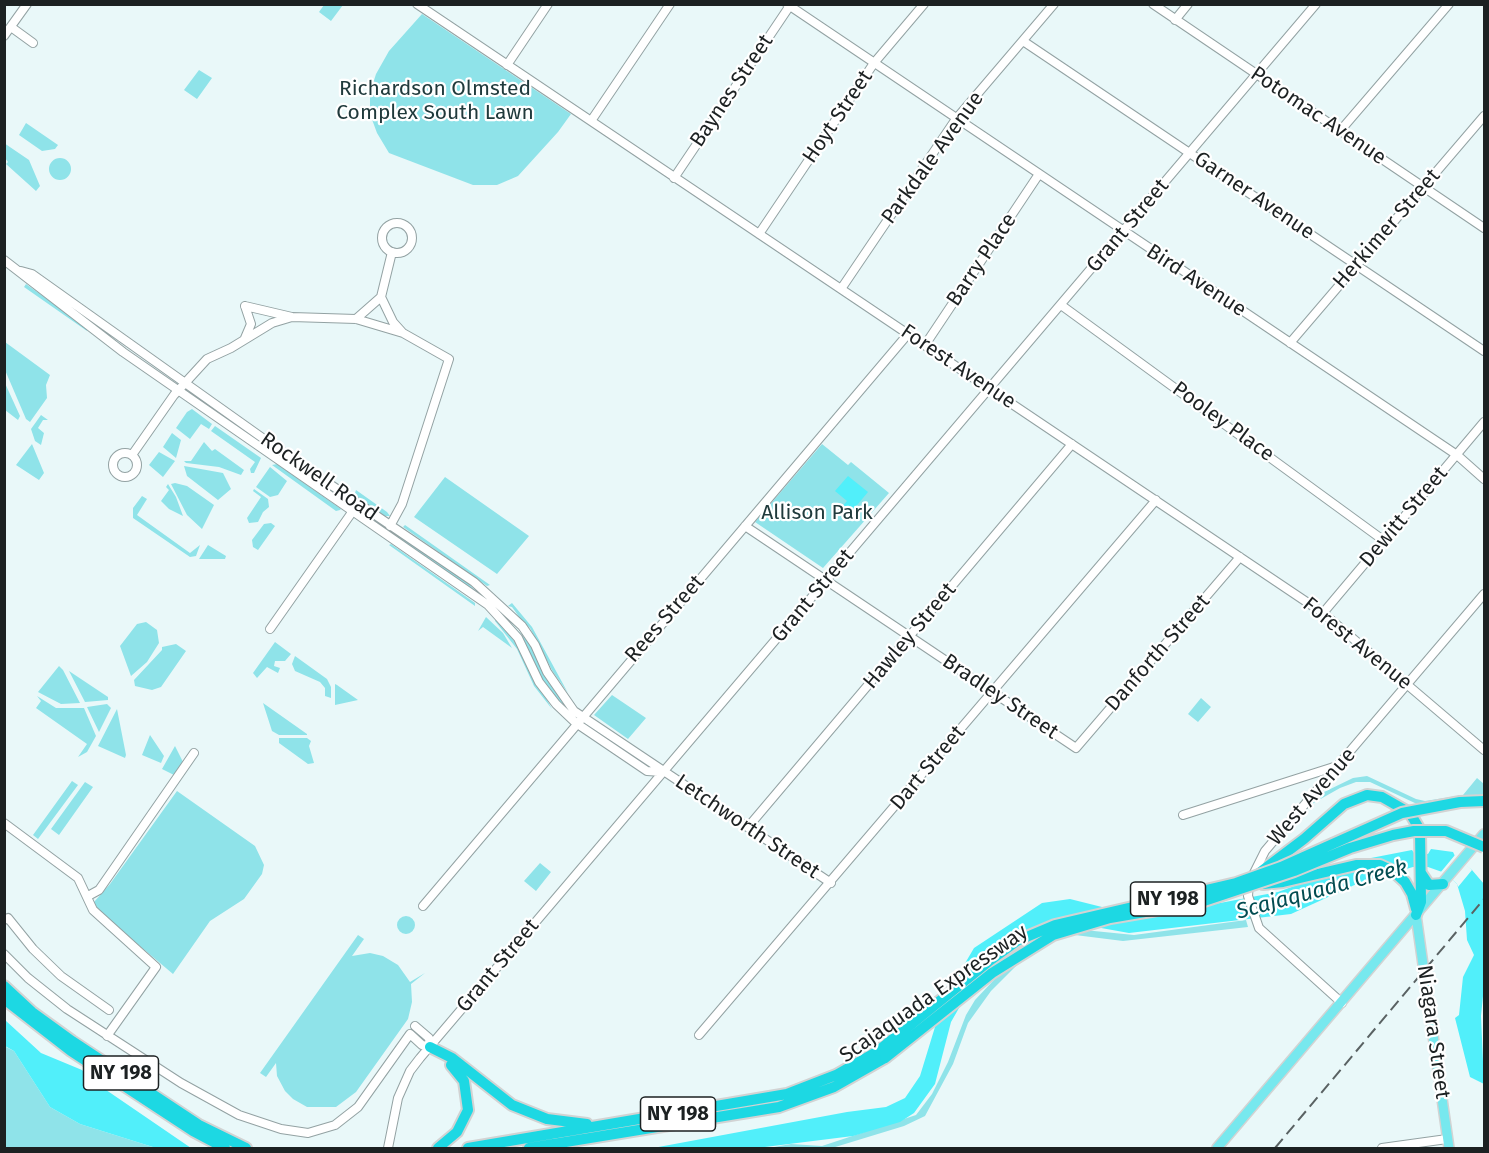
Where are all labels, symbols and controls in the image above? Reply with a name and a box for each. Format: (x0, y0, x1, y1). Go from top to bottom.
street label: Baynes Street (685, 30, 779, 152)
street label: Potomac Avenue (1245, 61, 1391, 171)
street label: Hoyt Street (798, 66, 878, 168)
park label: Richardson Olmsted Complex South Lawn (336, 76, 534, 126)
street label: Parkdale Avenue (876, 87, 990, 229)
street label: Garner Avenue (1189, 146, 1319, 246)
street label: Herkimer Street (1328, 164, 1446, 294)
street label: Grant Street (1082, 174, 1174, 278)
street label: Barry Place (942, 209, 1022, 311)
street label: Bird Avenue (1141, 239, 1251, 323)
street label: Forest Avenue (896, 319, 1020, 415)
street label: Pooley Place (1167, 377, 1279, 467)
street label: Rockwell Road (255, 427, 383, 527)
street label: Dewitt Street (1355, 462, 1453, 572)
park label: Allison Park (761, 500, 873, 526)
street label: Grant Street (767, 544, 859, 648)
street label: Rees Street (620, 570, 710, 668)
street label: Hawley Street (858, 578, 962, 694)
street label: Danforth Street (1100, 589, 1216, 717)
street label: Forest Avenue (1297, 592, 1417, 696)
street label: Bradley Street (937, 649, 1063, 745)
street label: Dart Street (885, 720, 971, 816)
street label: West Avenue (1263, 743, 1361, 851)
street label: Letchworth Street (670, 769, 824, 885)
water label: Scajaquada Creek (1233, 854, 1411, 926)
road number: NY 198 (1130, 882, 1206, 916)
street label: Grant Street (452, 914, 544, 1018)
street label: Scajaquada Expressway (835, 919, 1033, 1069)
street label: Niagara Street (1411, 964, 1455, 1100)
road number: NY 198 (84, 1056, 158, 1090)
road number: NY 198 (640, 1097, 716, 1131)

